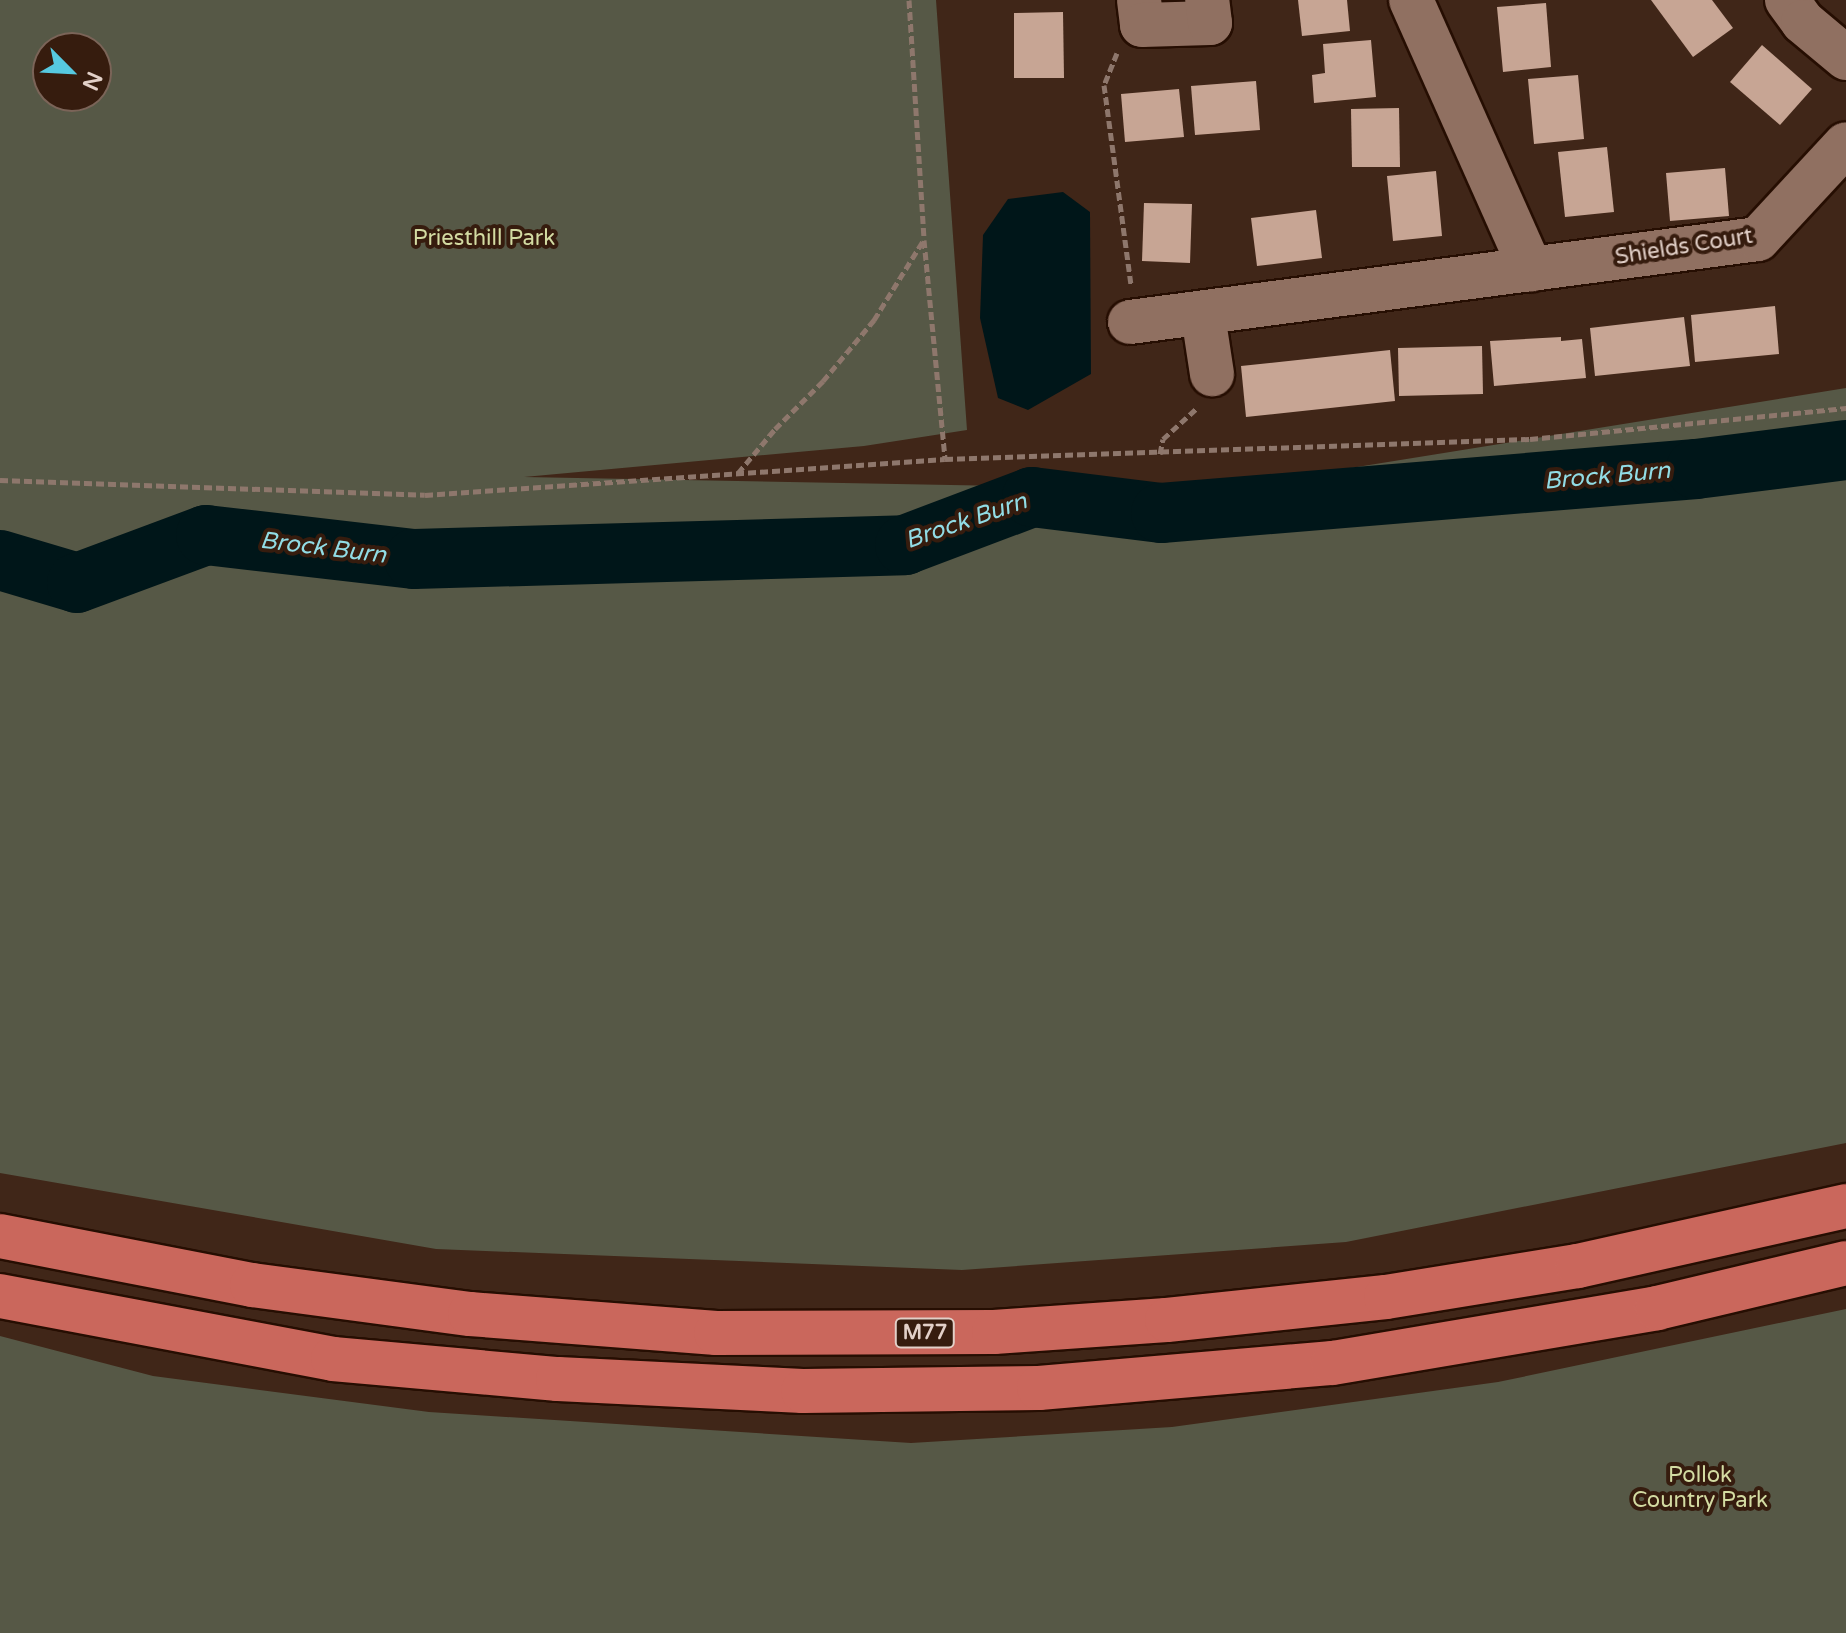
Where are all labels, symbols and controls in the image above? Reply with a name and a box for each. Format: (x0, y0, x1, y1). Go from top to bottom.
north arrow (32, 32, 112, 112)
text: N (77, 68, 108, 94)
street label: Shields Court (1613, 223, 1755, 271)
park label: Priesthill Park (413, 226, 555, 252)
water label: Brock Burn (1543, 456, 1671, 496)
water label: Brock Burn (901, 487, 1031, 555)
water label: Brock Burn (258, 526, 388, 570)
road number: M77 (893, 1317, 957, 1349)
park label: Pollok Country Park (1632, 1462, 1768, 1514)

